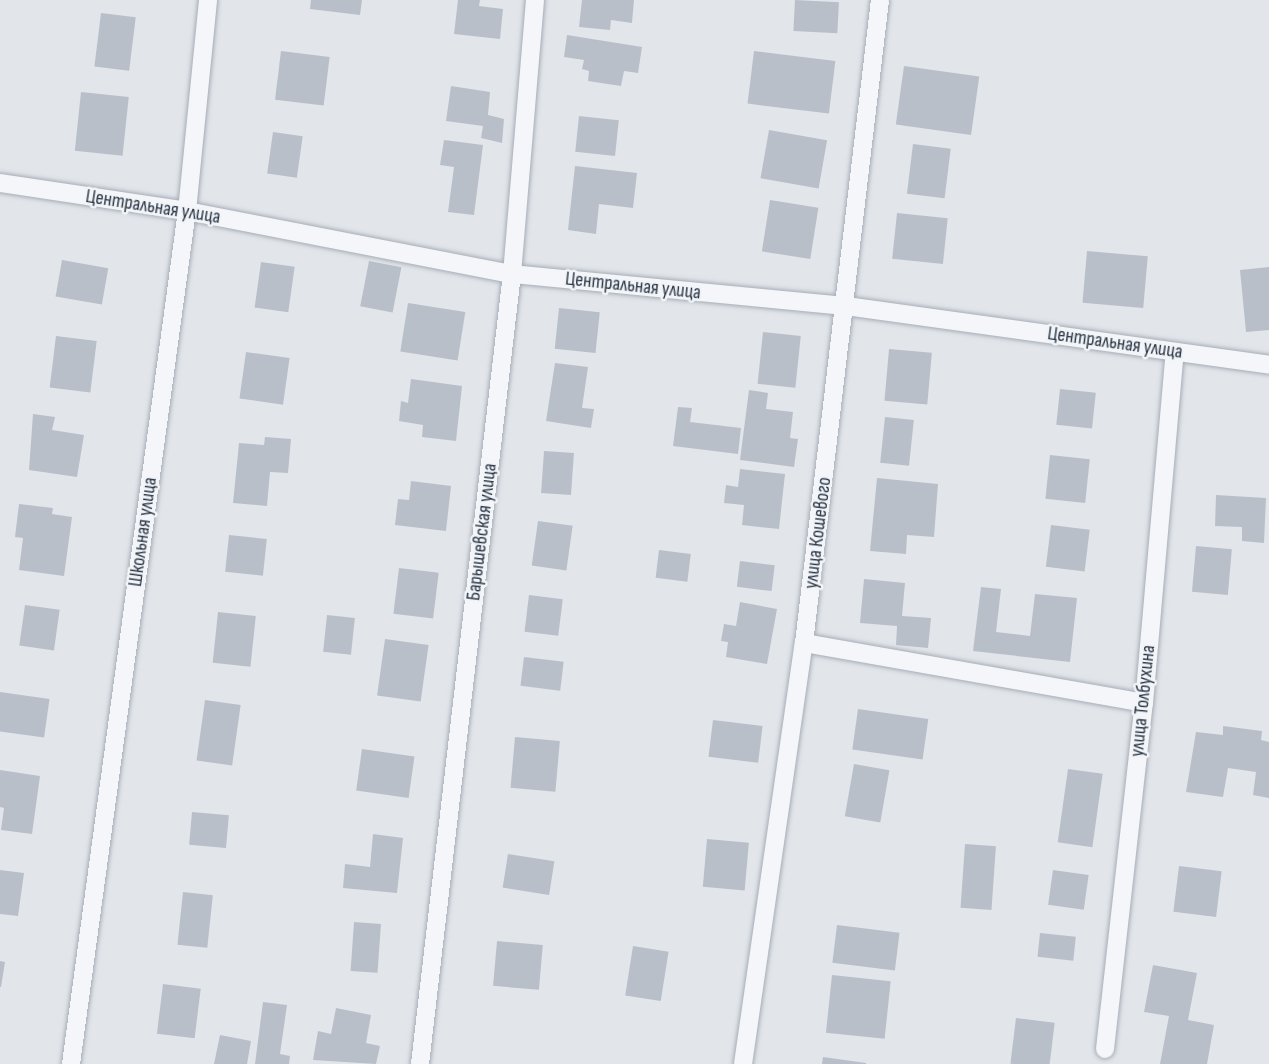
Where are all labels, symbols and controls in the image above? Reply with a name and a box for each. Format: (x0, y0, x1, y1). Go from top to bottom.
street label: Центральная улица (84, 185, 222, 229)
street label: Центральная улица (564, 267, 702, 305)
street label: Центральная улица (1046, 322, 1184, 364)
street label: Барышевская улица (462, 462, 502, 602)
street label: Школьная улица (123, 476, 163, 588)
street label: улица Кошевого (799, 476, 837, 590)
street label: улица Толбухина (1125, 644, 1161, 758)

